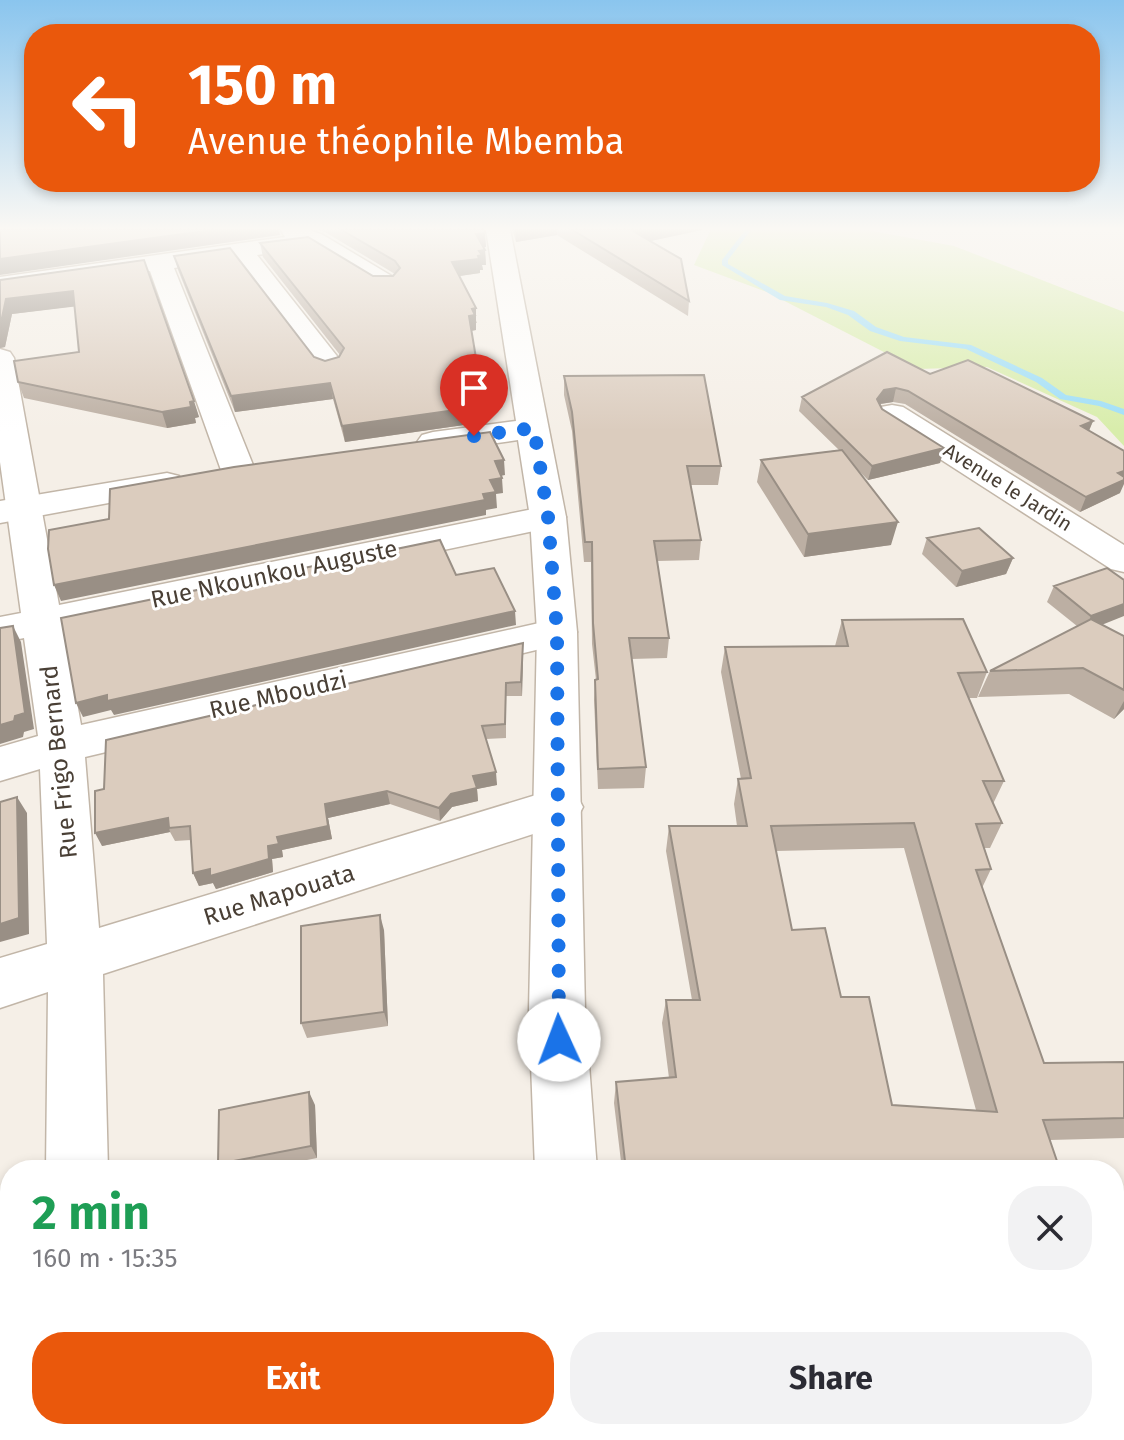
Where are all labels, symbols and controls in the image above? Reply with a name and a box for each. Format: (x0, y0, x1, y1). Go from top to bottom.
text: 150 m (188, 52, 337, 119)
icon: left (56, 56, 160, 160)
text: Avenue théophile Mbemba (188, 120, 624, 164)
pin (440, 354, 508, 436)
icon: arrive (452, 366, 496, 410)
street label: Avenue le Jardin (939, 438, 1077, 536)
street label: Rue Nkounkou Auguste (148, 534, 400, 614)
street label: Rue Frigo Bernard (35, 664, 83, 860)
street label: Rue Mboudzi (206, 666, 350, 724)
street label: Rue Mapouata (200, 859, 358, 931)
position arrow (517, 998, 601, 1082)
text: 2 min (32, 1184, 150, 1242)
button: close (1008, 1186, 1092, 1270)
text: 160 m · 15:35 (32, 1243, 178, 1274)
button: Exit (32, 1332, 554, 1424)
button: Share (570, 1332, 1092, 1424)

